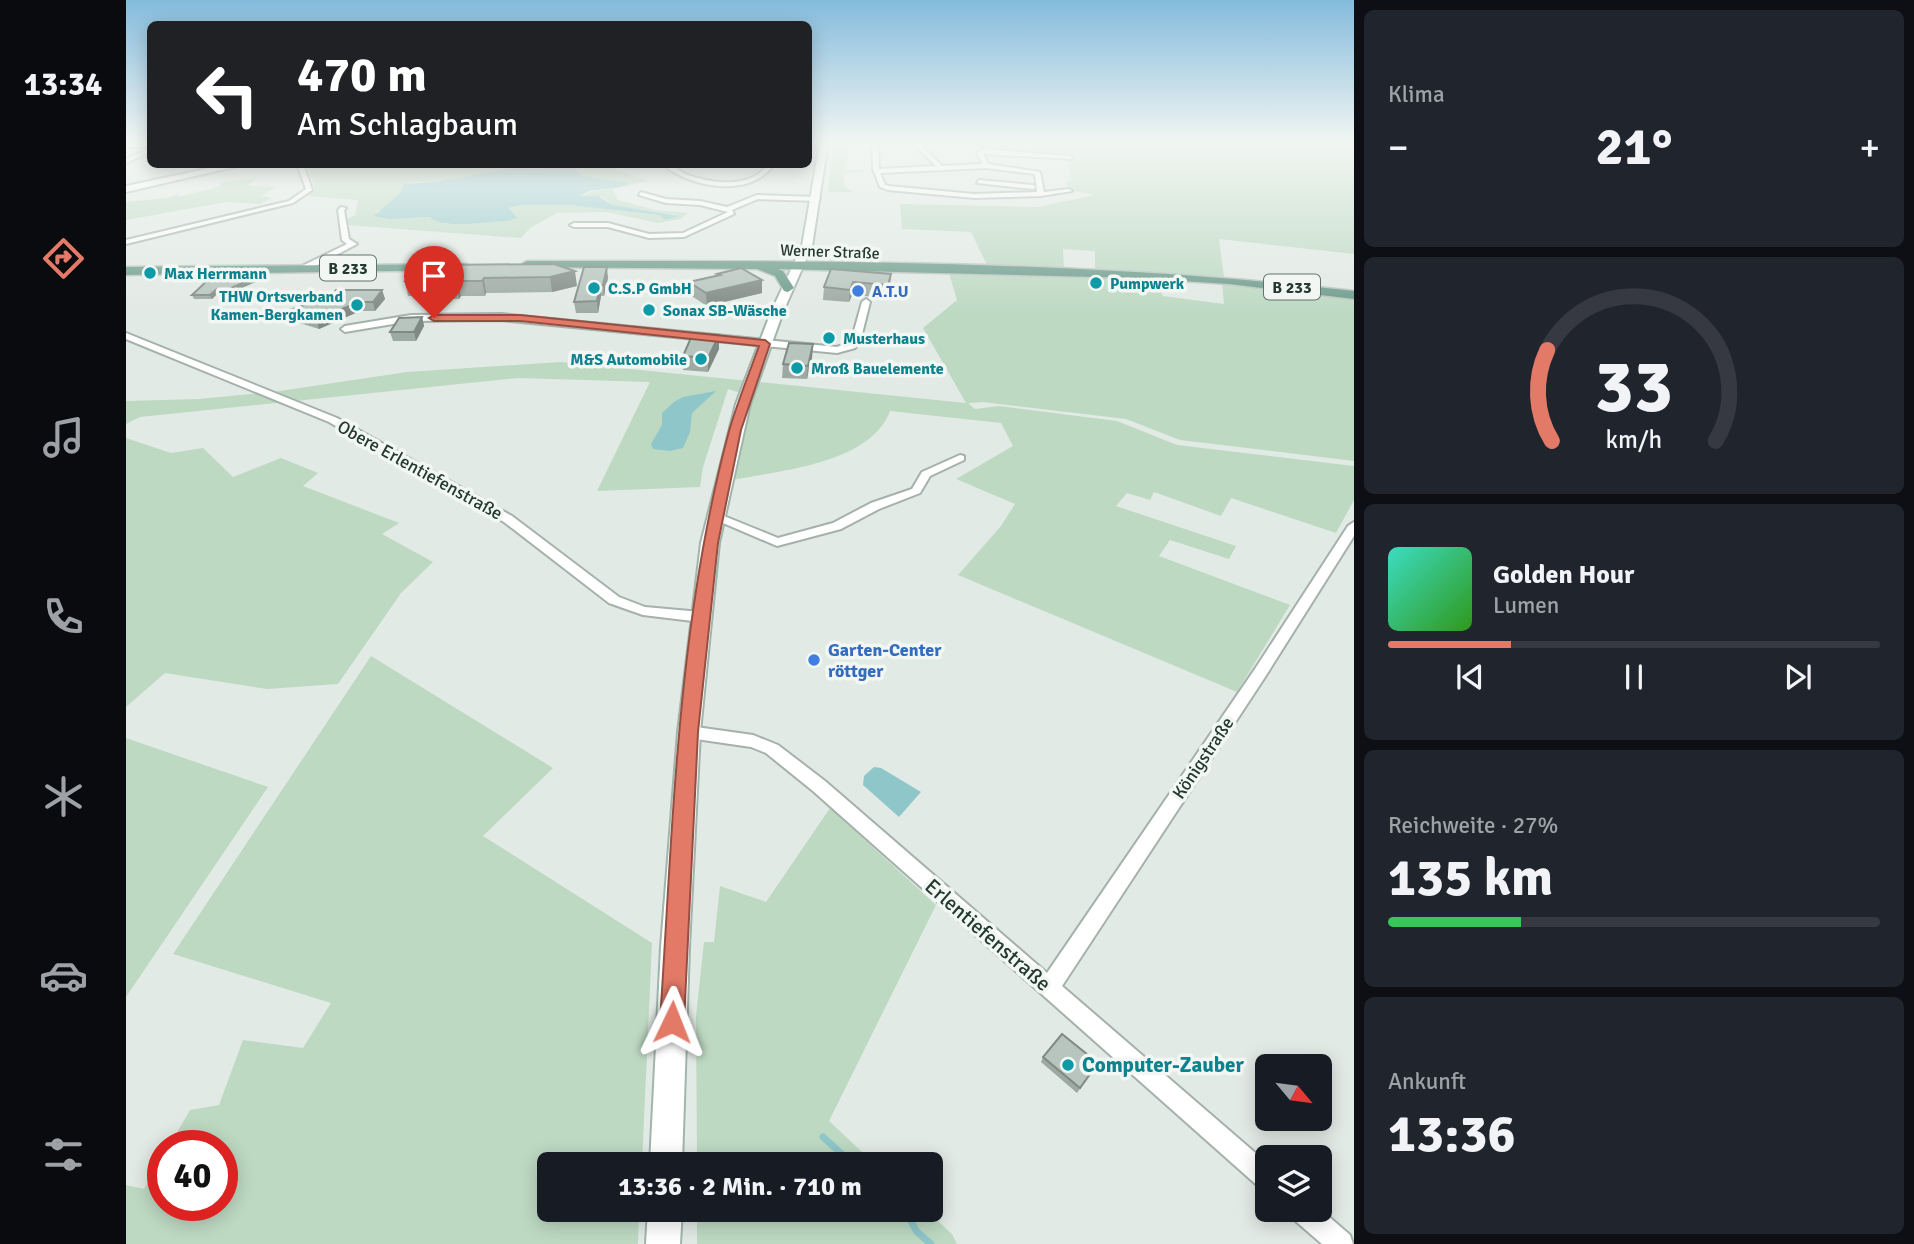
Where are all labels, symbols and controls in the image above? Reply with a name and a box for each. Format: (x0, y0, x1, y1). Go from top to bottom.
text: 470 m (297, 45, 427, 105)
icon: left (182, 49, 273, 140)
text: 13:34 (24, 65, 102, 104)
text: Klima (1388, 80, 1445, 109)
text: Am Schlagbaum (297, 105, 518, 144)
text: 21° (1596, 115, 1672, 179)
text: − (1388, 124, 1409, 171)
text: + (1859, 124, 1880, 171)
icon: directions (39, 234, 88, 283)
street label: Werner Straße (780, 240, 880, 264)
pin (404, 246, 464, 318)
road number: B 233 (320, 256, 376, 280)
icon: arrive (415, 257, 453, 295)
place label: Max Herrmann (164, 264, 267, 284)
marker: Max Herrmann (142, 265, 158, 281)
place label: Pumpwerk (1110, 274, 1185, 294)
road number: B 233 (1264, 274, 1320, 300)
marker: Pumpwerk (1088, 275, 1104, 291)
place label: C.S.P GmbH (608, 279, 692, 299)
marker: C.S.P GmbH (586, 280, 602, 296)
place label: A.T.U (872, 282, 908, 302)
marker: A.T.U (850, 283, 866, 299)
place label: THW Ortsverband Kamen-Bergkamen (210, 287, 343, 325)
marker: THW Ortsverband Kamen-Bergkamen (349, 297, 365, 313)
place label: Sonax SB-Wäsche (663, 301, 787, 321)
marker: Sonax SB-Wäsche (641, 302, 657, 318)
place label: Musterhaus (843, 329, 925, 349)
marker: Musterhaus (821, 330, 837, 346)
text: 33 (1595, 344, 1673, 433)
place label: M&S Automobile (570, 350, 687, 370)
marker: M&S Automobile (693, 351, 709, 367)
place label: Mroß Bauelemente (811, 359, 944, 379)
marker: Mroß Bauelemente (789, 360, 805, 376)
icon: music (39, 413, 88, 462)
street label: Obere Erlentiefenstraße (334, 415, 506, 525)
text: km/h (1606, 424, 1662, 455)
text: Golden Hour (1493, 559, 1634, 591)
text: Lumen (1493, 591, 1559, 620)
icon: phone (39, 592, 88, 641)
place label: Garten-Center röttger (828, 639, 942, 682)
marker: Garten-Center röttger (806, 652, 822, 668)
icon: previous (1451, 658, 1489, 696)
icon: pause (1615, 658, 1653, 696)
icon: next (1779, 658, 1817, 696)
street label: Königstraße (1168, 713, 1238, 803)
icon: climate (39, 772, 88, 821)
text: Reichweite · 27% (1388, 811, 1558, 840)
text: 135 km (1388, 846, 1553, 910)
street label: Erlentiefenstraße (920, 873, 1056, 997)
icon: car (39, 951, 88, 1000)
position arrow (635, 985, 709, 1059)
place label: Computer-Zauber (1082, 1052, 1245, 1078)
north arrow (1255, 1054, 1332, 1130)
map controls (1255, 1054, 1332, 1222)
marker: Computer-Zauber (1060, 1057, 1076, 1073)
text: Ankunft (1388, 1067, 1466, 1096)
text: 13:36 (1388, 1102, 1516, 1166)
icon: filters (39, 1130, 88, 1179)
speed limit sign: 40 (147, 1130, 238, 1221)
button: layers (1255, 1145, 1332, 1222)
text: 13:36 · 2 Min. · 710 m (618, 1171, 862, 1203)

